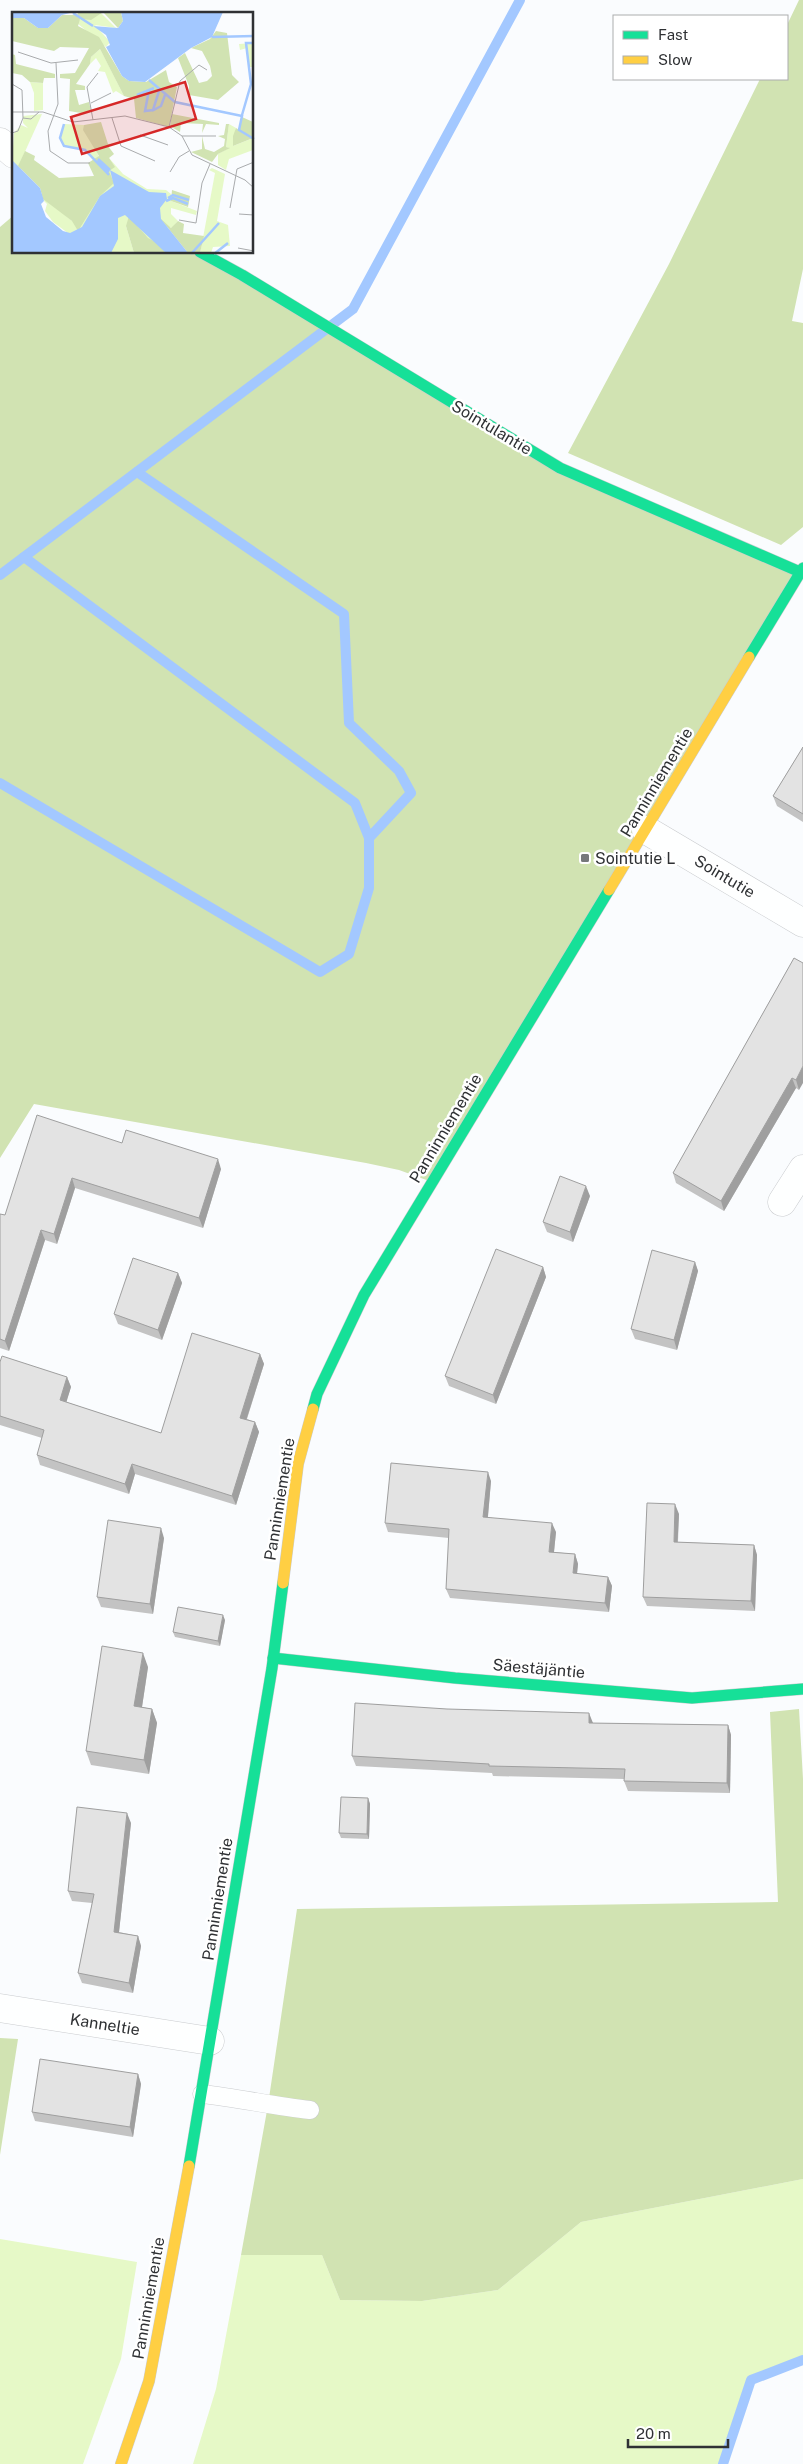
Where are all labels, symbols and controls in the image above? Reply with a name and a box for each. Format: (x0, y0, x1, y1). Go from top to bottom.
inset map (12, 12, 254, 254)
legend (613, 15, 788, 80)
text: Fast (658, 26, 688, 43)
text: Slow (658, 51, 693, 68)
street label: Sointulantie (448, 396, 535, 459)
street label: Panninniementie (616, 724, 696, 840)
place label: Sointutie L (595, 849, 675, 868)
street label: Sointutie (691, 851, 759, 902)
marker: Sointutie L (579, 852, 591, 864)
street label: Panninniementie (405, 1070, 485, 1186)
street label: Panninniementie (260, 1436, 299, 1562)
street label: Säestäjäntie (492, 1655, 586, 1682)
street label: Panninniementie (198, 1836, 237, 1962)
street label: Kanneltie (69, 2010, 141, 2039)
street label: Panninniementie (128, 2235, 169, 2361)
scale bar (628, 2416, 728, 2448)
text: 20 m (636, 2425, 671, 2442)

